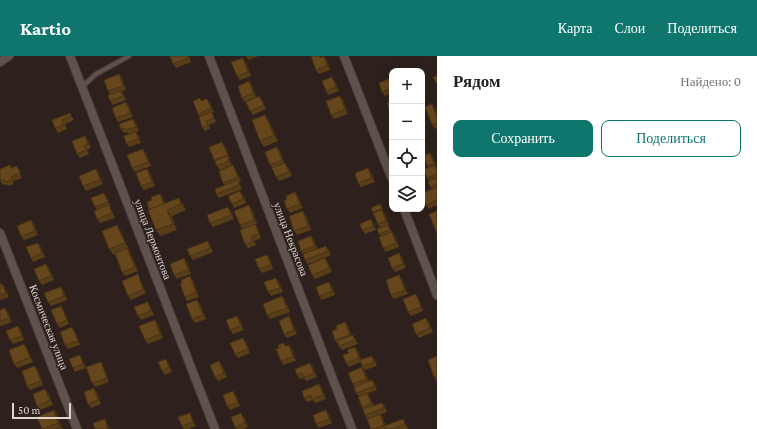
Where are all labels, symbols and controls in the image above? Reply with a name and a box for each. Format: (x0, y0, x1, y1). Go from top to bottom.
text: Kartio (20, 18, 71, 39)
text: Карта (558, 20, 592, 36)
text: Слои (614, 20, 645, 36)
text: Поделиться (667, 20, 737, 36)
map controls (389, 68, 425, 212)
button: + (389, 68, 425, 104)
text: Рядом (453, 72, 501, 91)
text: Найдено: 0 (680, 74, 741, 89)
button: − (389, 104, 425, 140)
button: Сохранить (453, 120, 593, 157)
button: Поделиться (601, 120, 741, 157)
button: locate (389, 140, 425, 176)
button: layers (389, 176, 425, 212)
street label: улица Лермонтова (132, 197, 174, 281)
street label: улица Некрасова (271, 200, 311, 278)
street label: Космическая улица (27, 283, 71, 371)
scale bar (12, 401, 71, 420)
text: 50 m (18, 404, 40, 416)

